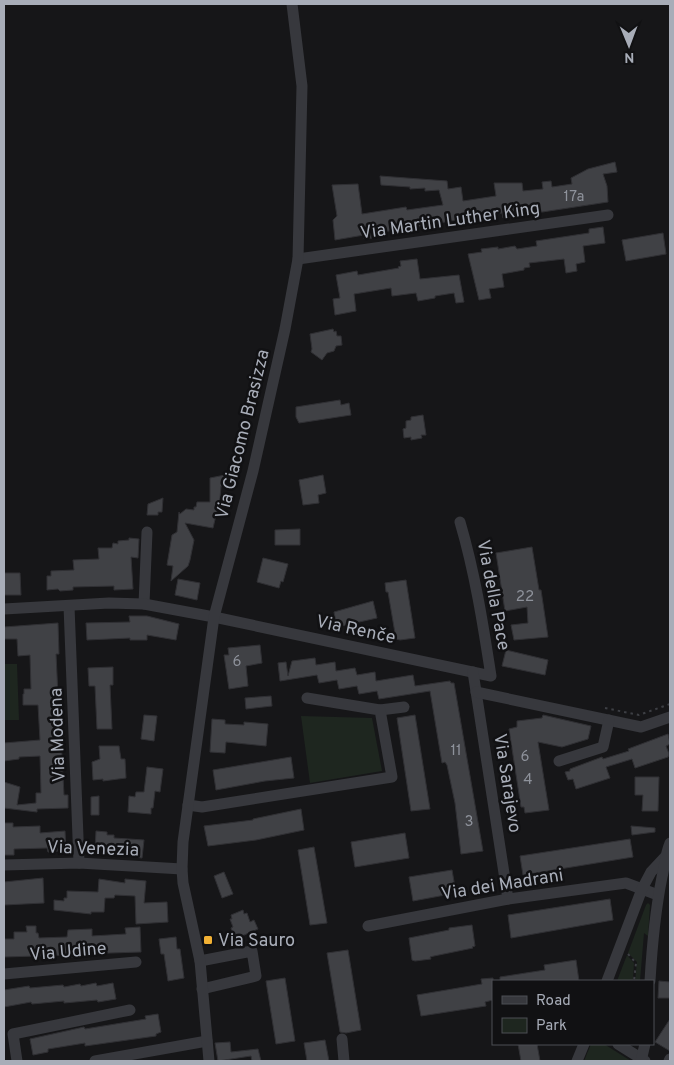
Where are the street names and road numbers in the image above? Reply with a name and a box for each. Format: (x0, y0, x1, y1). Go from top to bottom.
street label: Via Martin Luther King (359, 197, 542, 245)
street label: Via Giacomo Brasizza (211, 347, 276, 522)
street label: Via della Pace (471, 538, 515, 653)
street label: Via Renče (314, 611, 398, 650)
street label: Via Modena (45, 687, 72, 783)
street label: Via Sarajevo (487, 732, 526, 835)
street label: Via Venezia (46, 836, 139, 863)
street label: Via dei Madrani (439, 864, 565, 906)
street label: Via Udine (29, 938, 108, 967)

